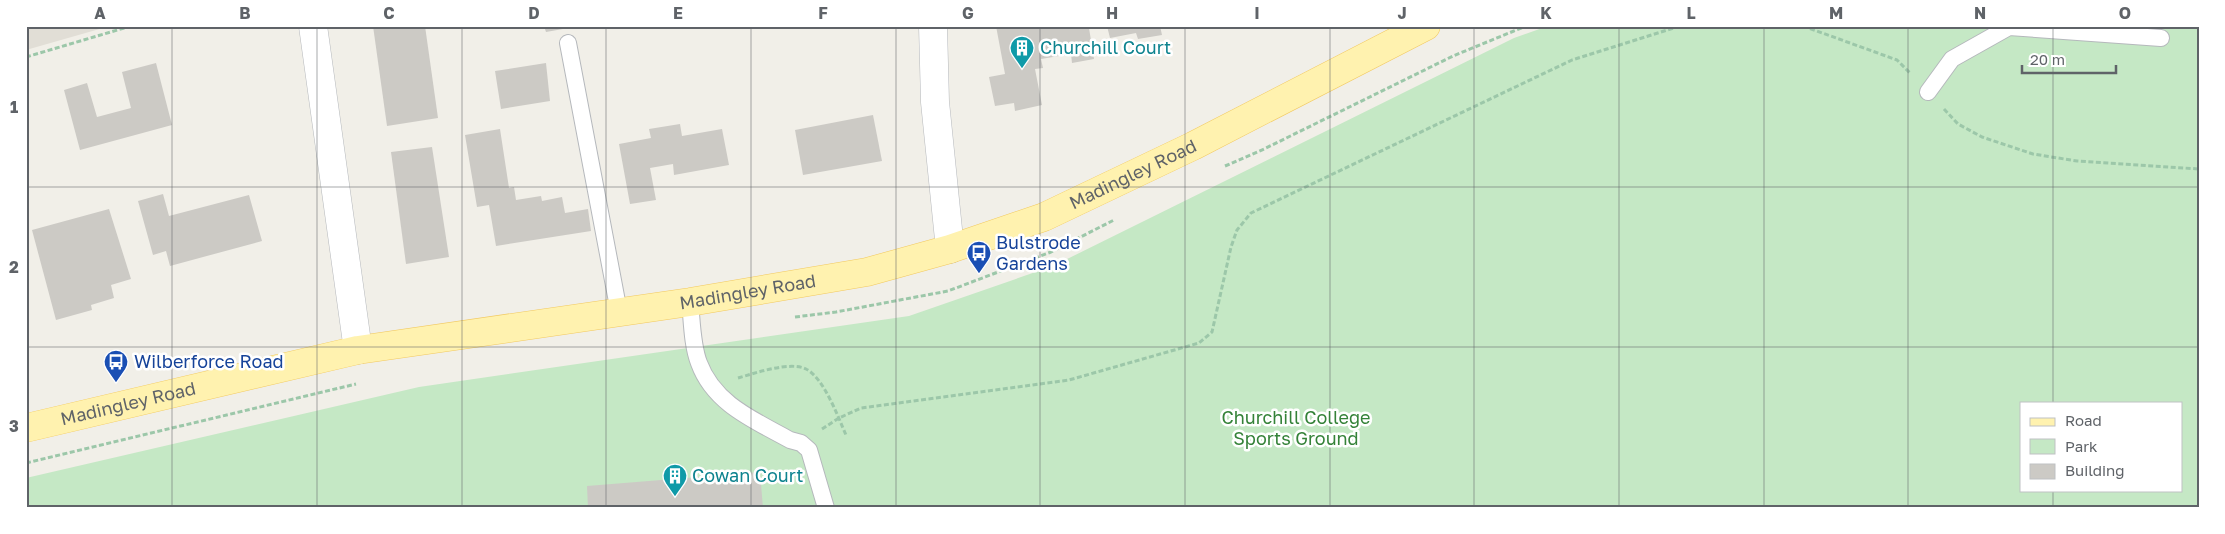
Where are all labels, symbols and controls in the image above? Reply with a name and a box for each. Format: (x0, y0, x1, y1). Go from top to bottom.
text: A (94, 3, 106, 23)
text: B (239, 3, 251, 23)
text: C (383, 3, 395, 23)
text: D (528, 3, 540, 23)
text: E (673, 3, 683, 23)
text: F (818, 3, 828, 23)
text: G (962, 3, 974, 23)
text: H (1106, 3, 1118, 23)
text: I (1254, 3, 1260, 23)
text: J (1397, 3, 1407, 23)
text: K (1540, 3, 1552, 23)
text: L (1686, 3, 1696, 23)
text: M (1829, 3, 1843, 23)
text: N (1974, 3, 1986, 23)
text: O (2119, 3, 2131, 23)
building icon: Churchill Court (1009, 35, 1035, 69)
place label: Churchill Court (1040, 36, 1171, 58)
scale bar (2022, 42, 2116, 74)
text: 20 m (2030, 50, 2065, 68)
text: 1 (10, 97, 18, 117)
street label: Madingley Road (1065, 134, 1200, 213)
place label: Bulstrode Gardens (996, 231, 1081, 274)
bus stop icon: Bulstrode Gardens (966, 240, 992, 274)
text: 2 (9, 257, 19, 277)
street label: Madingley Road (678, 269, 817, 313)
bus stop icon: Wilberforce Road (103, 349, 129, 383)
place label: Wilberforce Road (134, 350, 284, 372)
street label: Madingley Road (58, 377, 198, 430)
legend (2020, 402, 2182, 492)
park label: Churchill College Sports Ground (1221, 406, 1371, 449)
text: Road (2065, 411, 2102, 429)
text: 3 (9, 416, 19, 436)
text: Park (2065, 437, 2098, 455)
text: Building (2065, 461, 2125, 479)
building icon: Cowan Court (662, 463, 688, 497)
place label: Cowan Court (692, 464, 803, 486)

